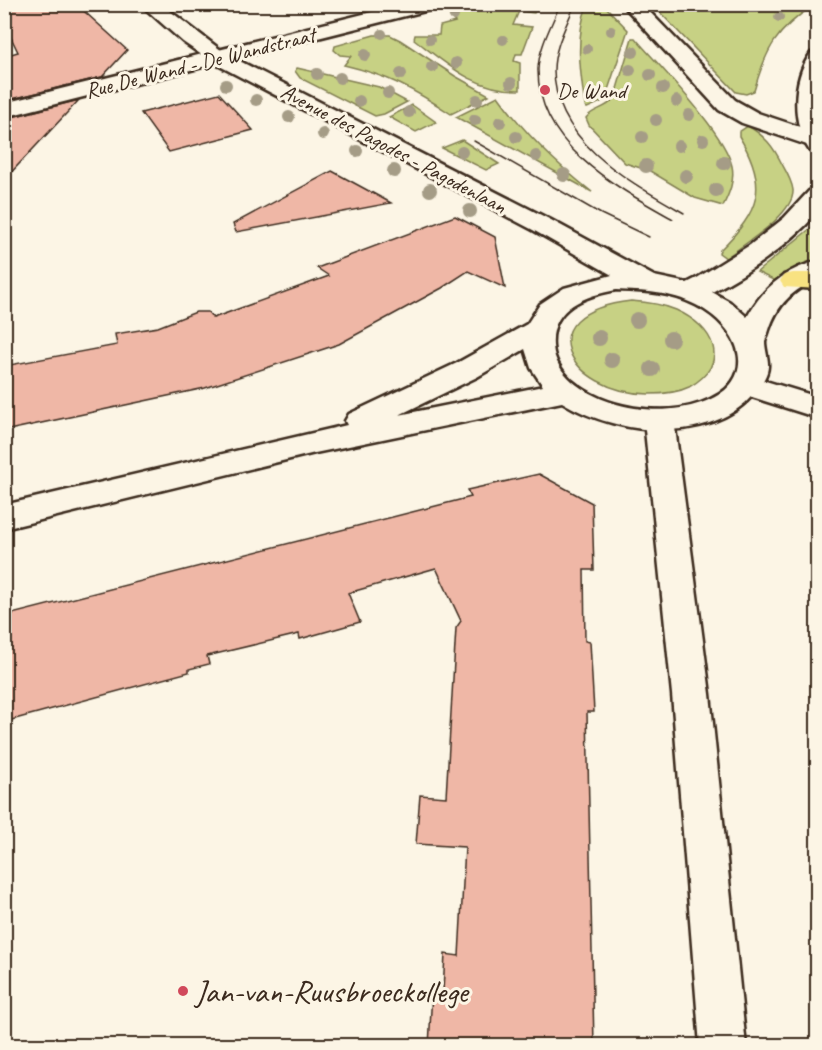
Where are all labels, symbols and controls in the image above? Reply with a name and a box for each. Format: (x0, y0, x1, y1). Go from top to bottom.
street label: Rue De Wand - De Wandstraat (82, 20, 321, 105)
place label: De Wand (557, 77, 629, 105)
street label: Avenue des Pagodes - Pagodenlaan (276, 78, 511, 220)
marker: De Wand (538, 83, 552, 97)
place label: Jan-van-Ruusbroeckollege (193, 971, 470, 1012)
marker: Jan-van-Ruusbroeckollege (176, 984, 190, 998)

